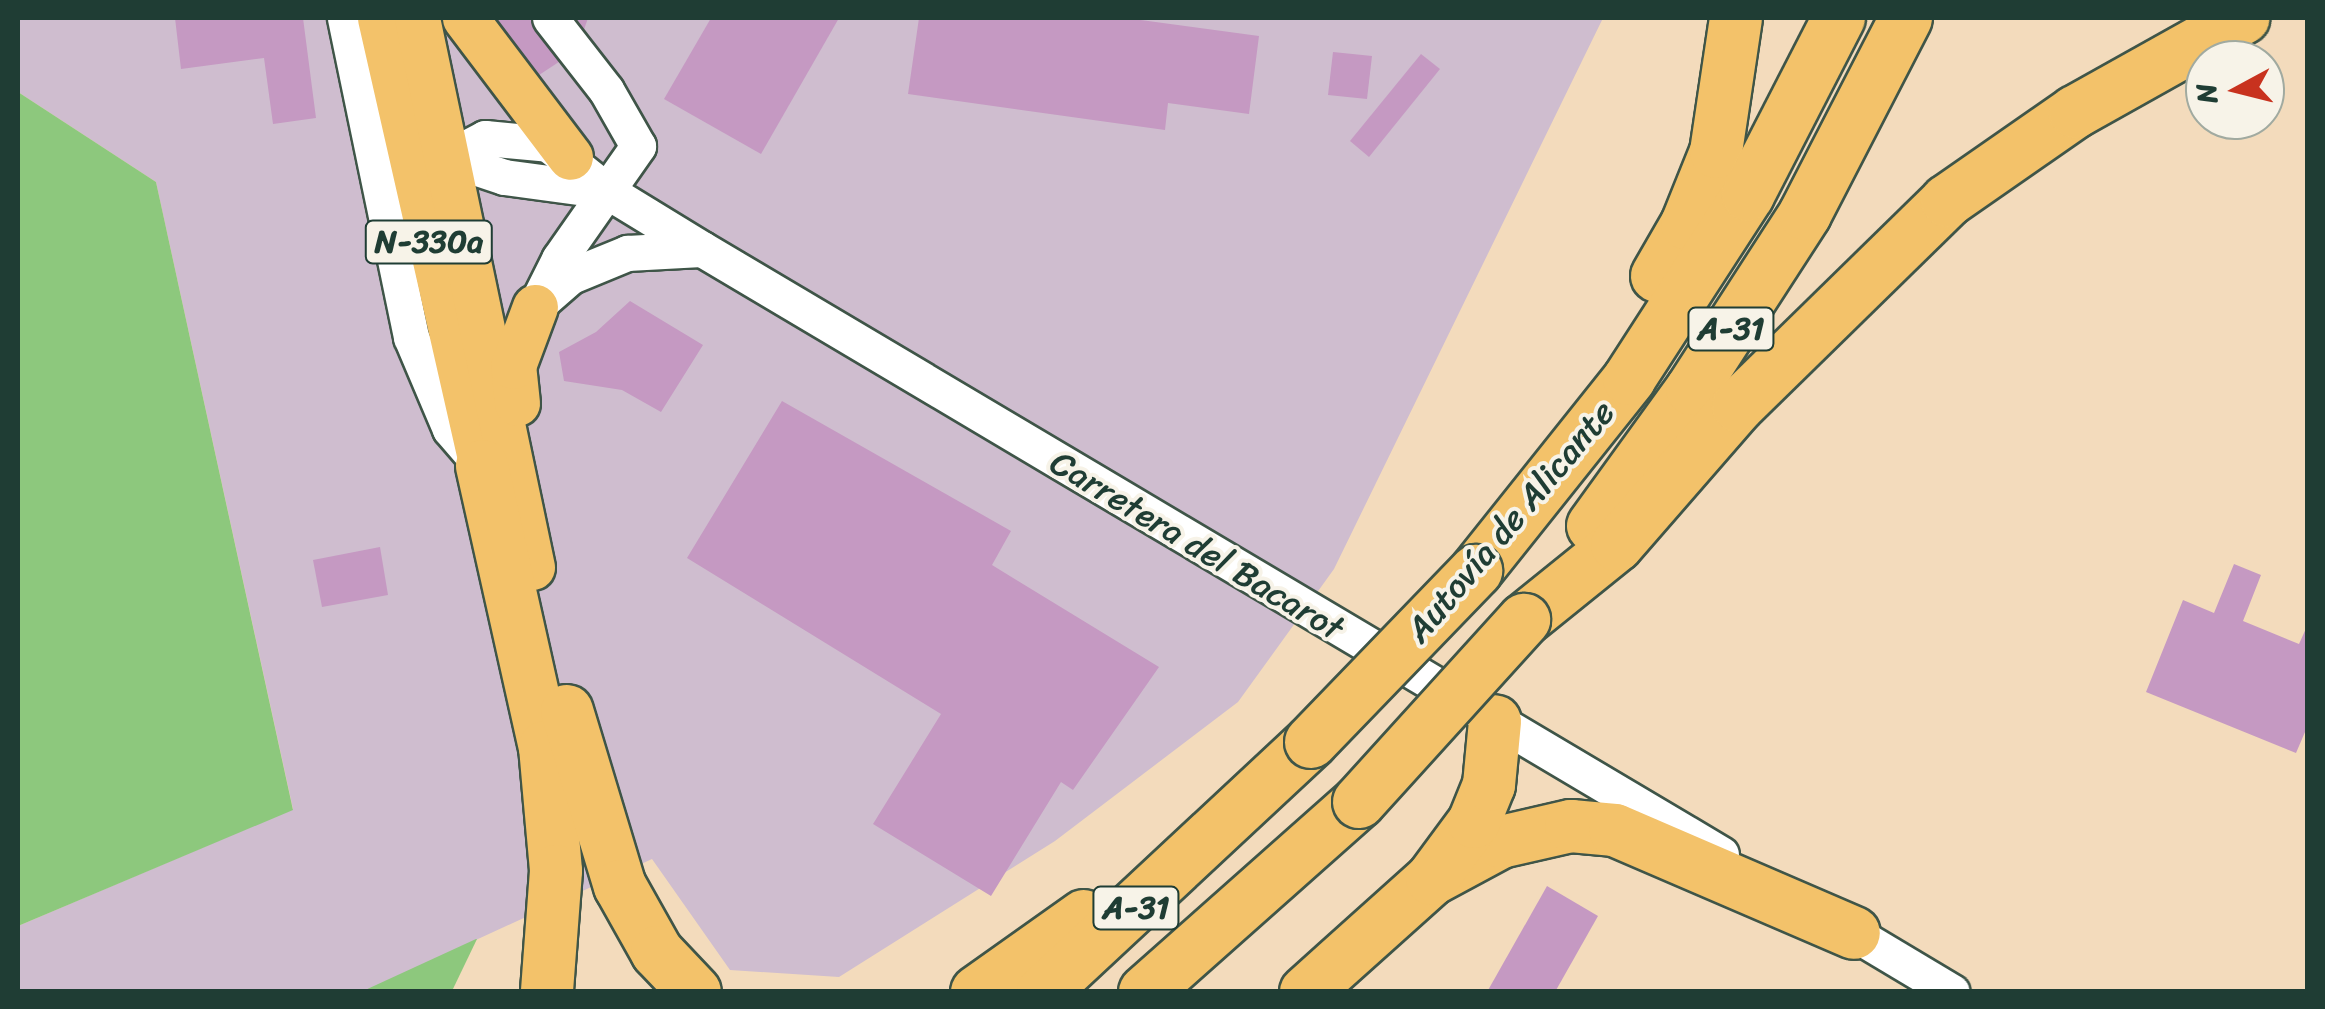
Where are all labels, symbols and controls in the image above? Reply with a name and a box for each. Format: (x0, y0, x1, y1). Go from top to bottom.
north arrow (2185, 40, 2285, 140)
text: N (2181, 81, 2232, 106)
road number: N-330a (364, 215, 494, 269)
road number: A-31 (1686, 302, 1776, 356)
street label: Autovía de Alicante (1397, 392, 1623, 650)
street label: Carretera del Bacarot (1043, 441, 1351, 649)
road number: A-31 (1091, 881, 1181, 935)

